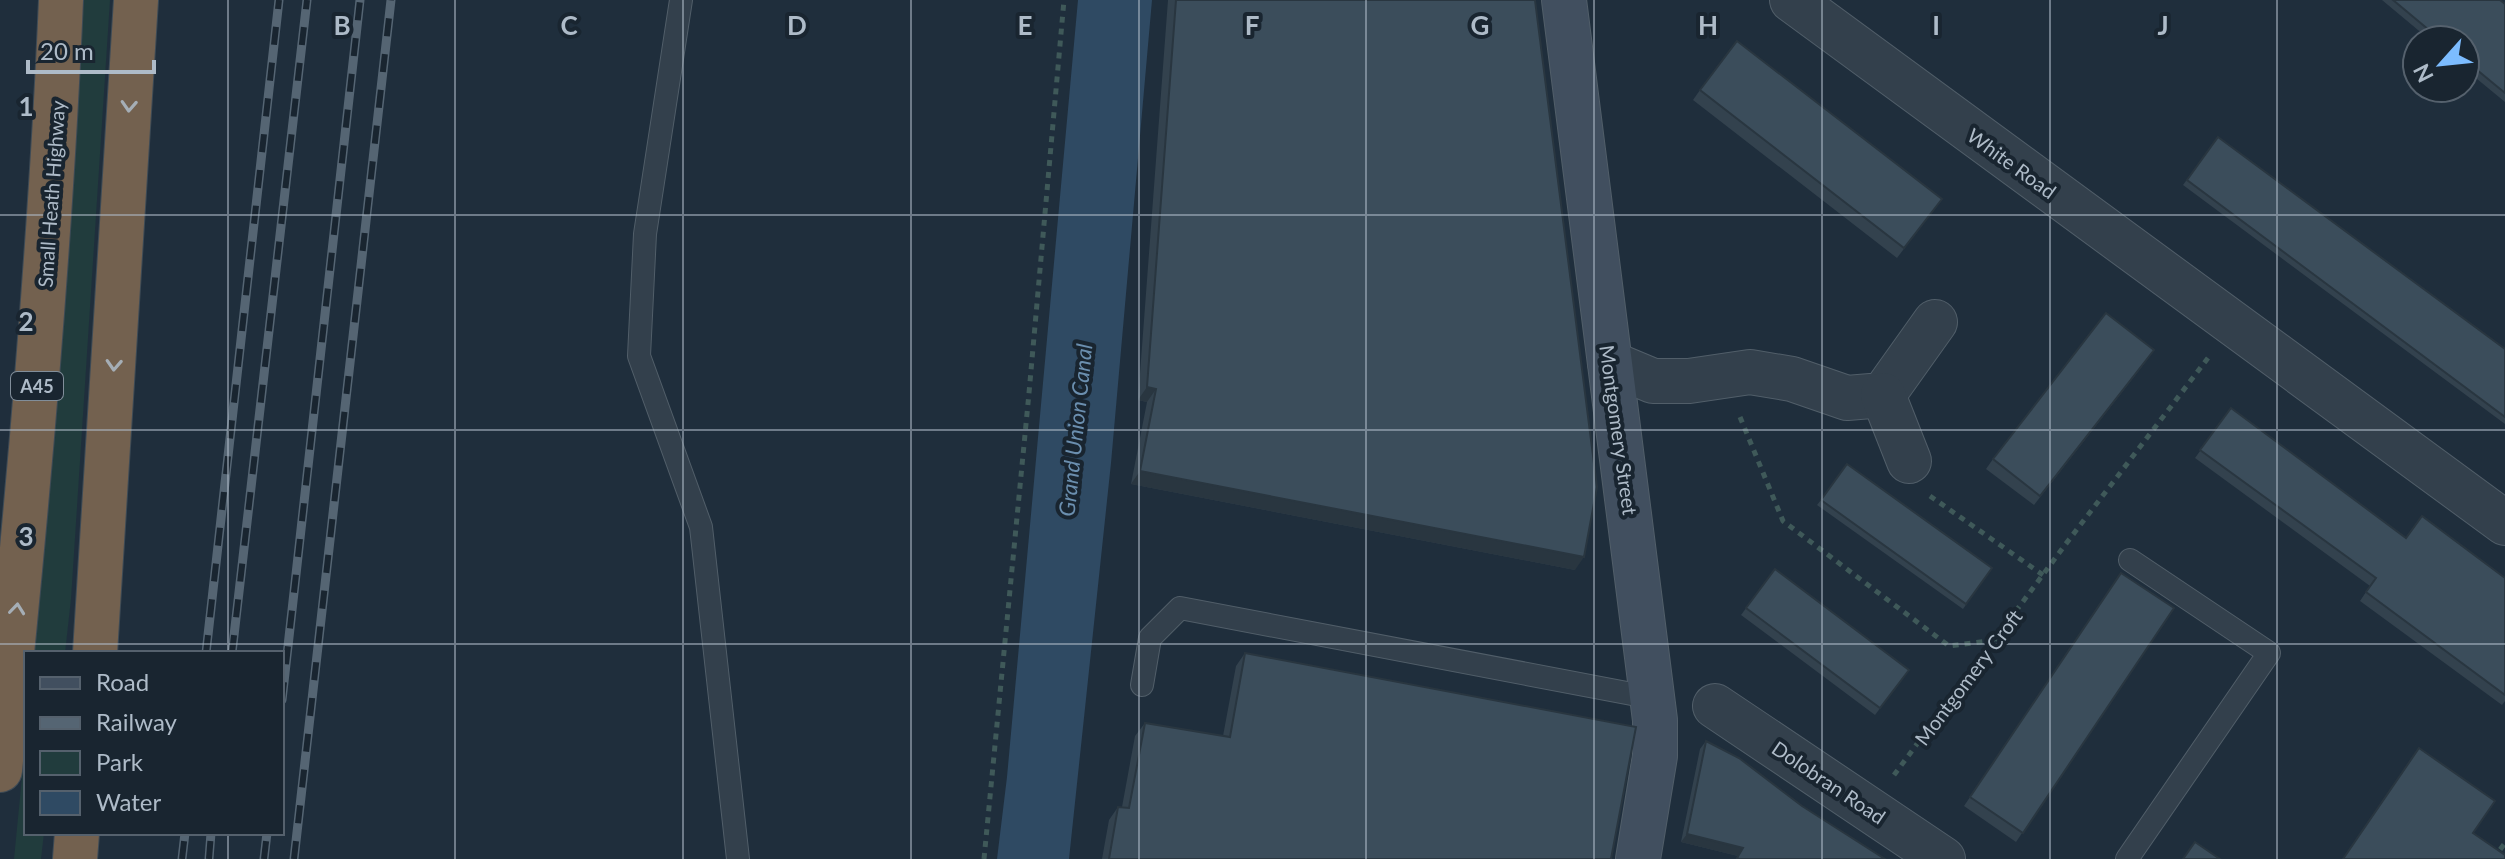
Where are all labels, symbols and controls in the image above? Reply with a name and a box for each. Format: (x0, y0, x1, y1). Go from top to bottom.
text: B (333, 9, 351, 41)
text: C (560, 9, 578, 41)
text: D (787, 9, 807, 41)
text: E (1018, 9, 1032, 41)
text: F (1245, 9, 1259, 41)
text: G (1471, 9, 1489, 41)
text: H (1698, 9, 1718, 41)
text: I (1932, 9, 1940, 41)
text: J (2157, 9, 2169, 41)
scale bar (28, 24, 154, 74)
north arrow (2401, 24, 2481, 104)
text: 20 m (40, 36, 94, 65)
text: N (2407, 60, 2439, 87)
text: 1 (18, 90, 34, 122)
street label: Small Heath Highway (32, 99, 70, 288)
one-way arrow (121, 100, 138, 113)
street label: White Road (1963, 123, 2061, 203)
text: 2 (18, 305, 34, 337)
water label: Grand Union Canal (1052, 342, 1098, 518)
street label: Montgomery Street (1595, 344, 1643, 516)
one-way arrow (106, 359, 123, 372)
road number: A45 (11, 372, 63, 400)
text: 3 (18, 520, 34, 552)
one-way arrow (9, 602, 26, 615)
street label: Montgomery Croft (1909, 604, 2027, 750)
legend (24, 651, 284, 835)
text: Road (96, 667, 149, 696)
text: Railway (96, 707, 178, 736)
street label: Dolobran Road (1768, 735, 1890, 829)
text: Park (96, 747, 144, 776)
text: Water (96, 787, 161, 816)

